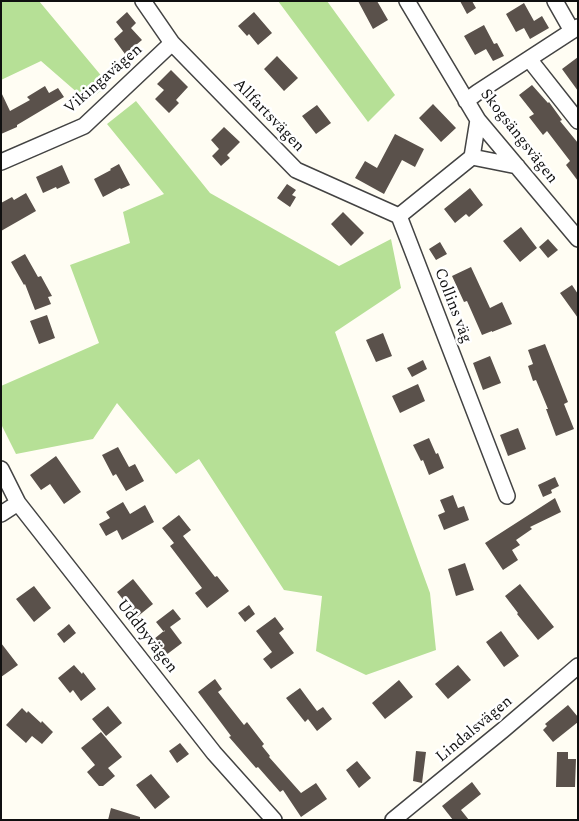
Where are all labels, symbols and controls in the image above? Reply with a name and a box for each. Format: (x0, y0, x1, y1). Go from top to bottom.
street label: Vikingavägen (61, 41, 147, 119)
street label: Allfartsvägen (228, 75, 308, 157)
street label: Skogsängsvägen (475, 86, 561, 188)
street label: Collins väg (429, 266, 475, 346)
street label: Uddbyvägen (111, 596, 181, 678)
street label: Lindalsvägen (433, 693, 517, 767)

